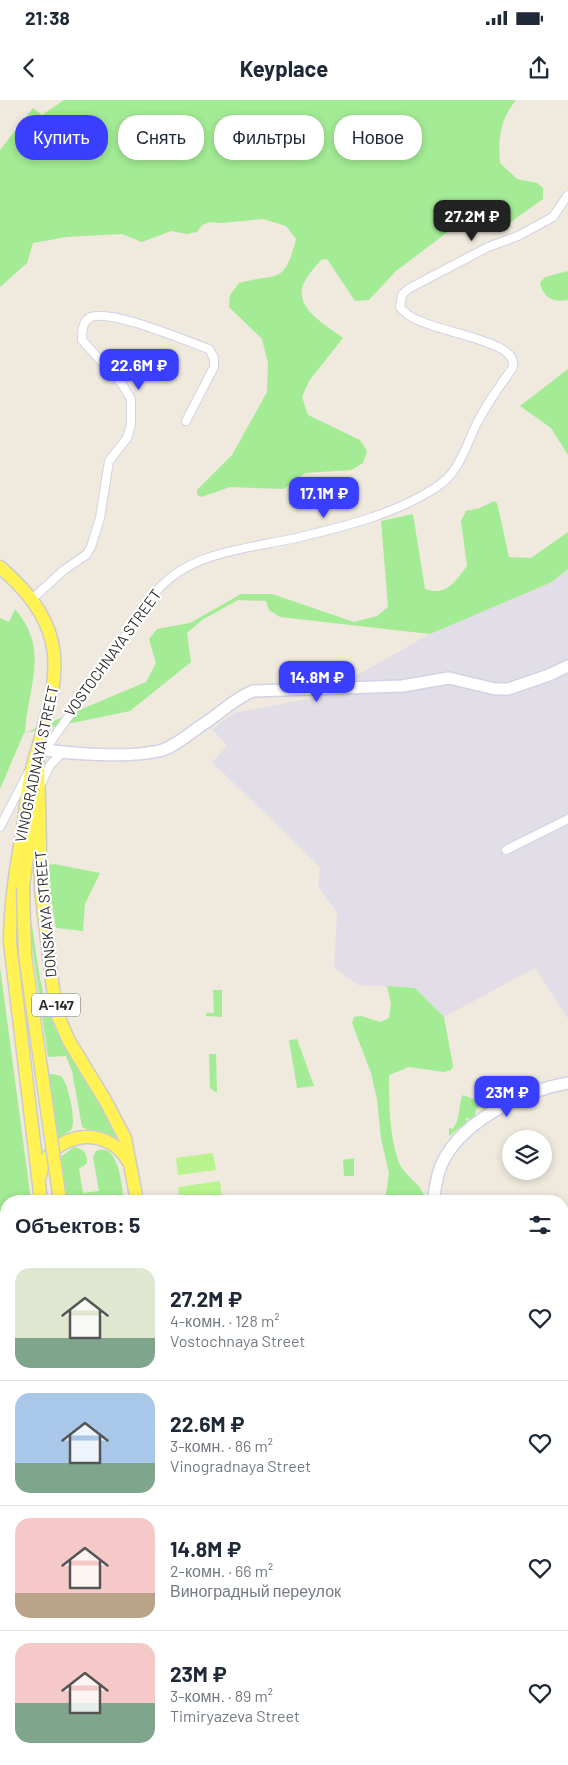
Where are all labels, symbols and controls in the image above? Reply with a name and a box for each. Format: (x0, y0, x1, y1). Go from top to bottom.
text: 21:38 (25, 6, 70, 29)
icon: back (15, 54, 43, 82)
icon: share (525, 54, 553, 82)
text: Keyplace (240, 55, 328, 81)
chip: Купить (15, 115, 108, 160)
chip: Снять (118, 115, 204, 160)
chip: Фильтры (214, 115, 324, 160)
chip: Новое (334, 115, 422, 160)
pin: 27.2M ₽ (426, 200, 518, 242)
text: 27.2M ₽ (445, 206, 499, 225)
pin: 22.6M ₽ (93, 348, 185, 391)
text: 22.6M ₽ (111, 355, 167, 374)
pin: 17.1M ₽ (278, 476, 370, 519)
text: 17.1M ₽ (300, 483, 348, 502)
street label: VOSTOCHNAYA STREET (60, 585, 164, 719)
pin: 14.8M ₽ (271, 660, 363, 703)
text: 14.8M ₽ (290, 667, 344, 686)
street label: VINOGRADNAYA STREET (11, 684, 61, 844)
street label: DONSKAYA STREET (30, 850, 60, 978)
road number: А-147 (32, 994, 80, 1016)
pin: 23M ₽ (472, 1076, 542, 1118)
text: 23M ₽ (485, 1082, 529, 1101)
map controls (502, 1130, 552, 1180)
button: layers (502, 1130, 552, 1180)
icon: filters (526, 1211, 554, 1239)
text: Объектов: 5 (15, 1212, 140, 1237)
text: 27.2M ₽ (170, 1286, 242, 1311)
icon: home (55, 1288, 115, 1348)
icon: heart (526, 1304, 554, 1332)
text: 4-комн. · 128 m² (170, 1311, 279, 1330)
text: Vostochnaya Street (170, 1331, 305, 1350)
text: 22.6M ₽ (170, 1411, 244, 1436)
icon: home (55, 1413, 115, 1473)
icon: heart (526, 1429, 554, 1457)
text: 3-комн. · 86 m² (170, 1436, 273, 1455)
text: Vinogradnaya Street (170, 1456, 311, 1475)
text: 14.8M ₽ (170, 1536, 241, 1561)
icon: home (55, 1538, 115, 1598)
icon: heart (526, 1554, 554, 1582)
text: 2-комн. · 66 m² (170, 1561, 273, 1580)
text: Виноградный переулок (170, 1581, 341, 1600)
text: 23M ₽ (170, 1661, 227, 1686)
icon: home (55, 1663, 115, 1723)
icon: heart (526, 1679, 554, 1707)
text: 3-комн. · 89 m² (170, 1686, 273, 1705)
text: Timiryazeva Street (170, 1706, 300, 1725)

